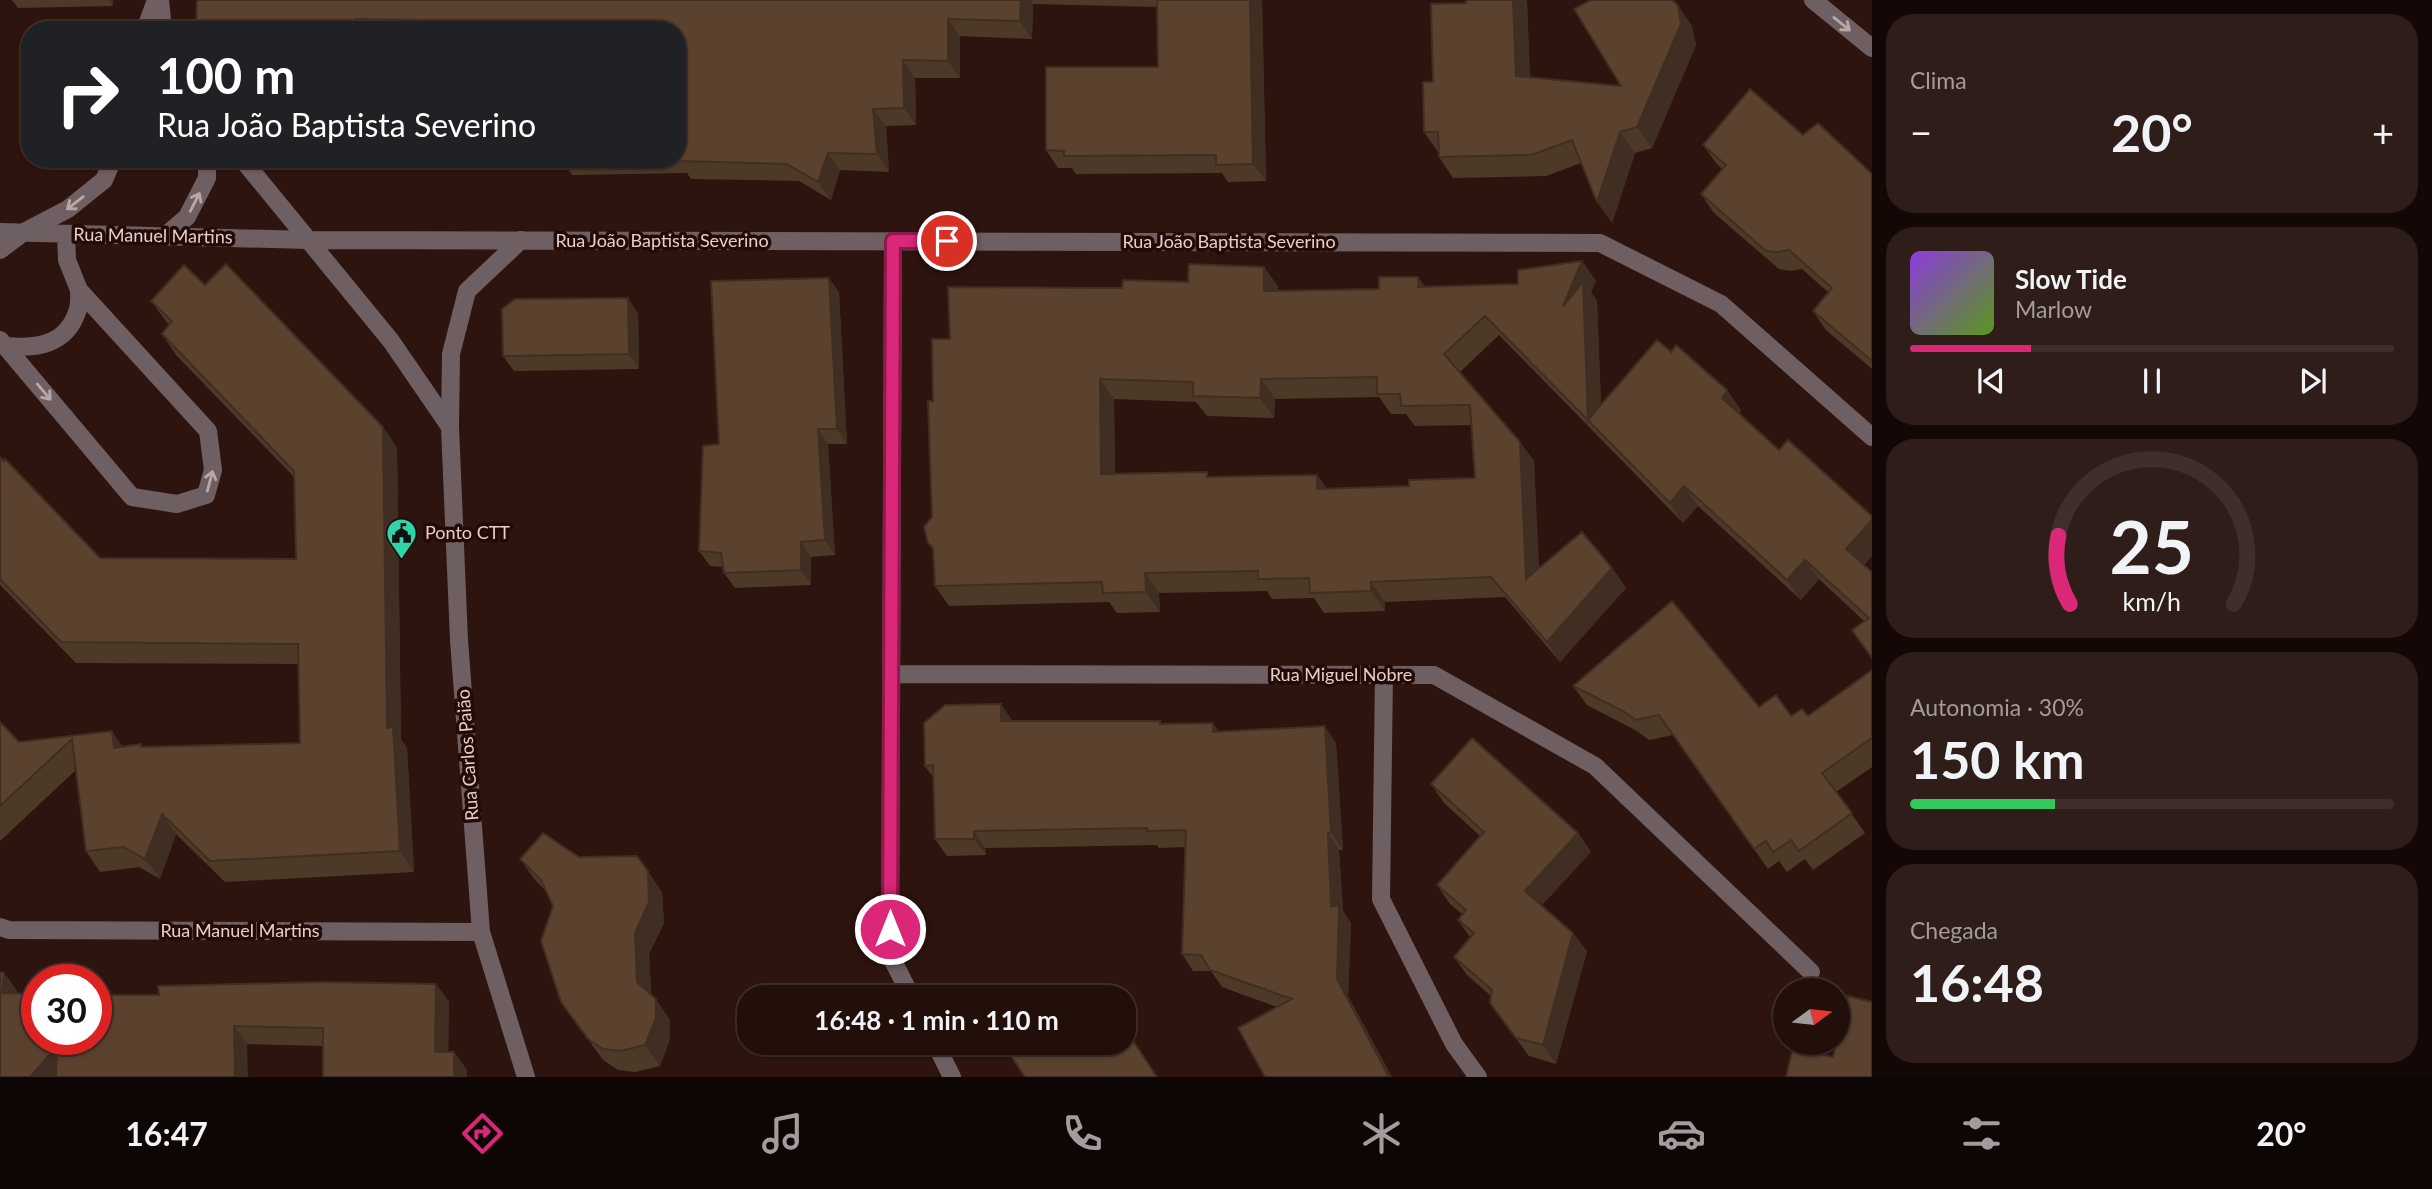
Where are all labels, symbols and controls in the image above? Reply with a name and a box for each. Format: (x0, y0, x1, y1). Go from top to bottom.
one-way arrow (1833, 16, 1851, 32)
text: 100 m (157, 46, 295, 104)
icon: right (42, 49, 133, 140)
text: Clima (1910, 66, 1967, 94)
text: 20° (2111, 101, 2193, 163)
text: Rua João Baptista Severino (157, 105, 536, 144)
text: − (1910, 109, 1932, 155)
text: + (2372, 109, 2394, 155)
one-way arrow (188, 192, 202, 213)
one-way arrow (67, 195, 85, 210)
pin (917, 211, 977, 271)
icon: arrive (928, 222, 966, 260)
street label: Rua Manuel Martins (73, 223, 233, 247)
street label: Rua João Baptista Severino (555, 229, 769, 251)
street label: Rua João Baptista Severino (1122, 230, 1336, 252)
text: Slow Tide (2015, 263, 2127, 295)
text: Marlow (2015, 295, 2092, 323)
icon: previous (1972, 362, 2010, 400)
icon: pause (2133, 362, 2171, 400)
icon: next (2294, 362, 2332, 400)
one-way arrow (36, 383, 52, 401)
one-way arrow (204, 470, 217, 492)
text: 25 (2110, 503, 2194, 591)
public building icon: Ponto CTT (385, 516, 419, 560)
place label: Ponto CTT (425, 521, 510, 543)
text: km/h (2123, 586, 2181, 616)
street label: Rua Miguel Nobre (1270, 663, 1412, 685)
street label: Rua Carlos Paião (451, 689, 483, 822)
text: Autonomia · 30% (1910, 693, 2084, 721)
text: 150 km (1910, 728, 2084, 790)
position arrow (853, 892, 927, 966)
text: Chegada (1910, 916, 1998, 944)
street label: Rua Manuel Martins (160, 919, 320, 941)
text: 16:48 (1910, 951, 2044, 1013)
speed limit sign: 30 (21, 964, 112, 1055)
north arrow (1773, 978, 1850, 1055)
map controls (1773, 978, 1850, 1055)
text: 16:48 · 1 min · 110 m (814, 1004, 1059, 1036)
icon: directions (458, 1109, 507, 1158)
icon: music (758, 1109, 807, 1158)
icon: phone (1058, 1109, 1107, 1158)
icon: climate (1357, 1109, 1406, 1158)
icon: car (1657, 1109, 1706, 1158)
icon: filters (1957, 1109, 2006, 1158)
text: 16:47 (125, 1114, 208, 1153)
text: 20° (2256, 1114, 2307, 1153)

